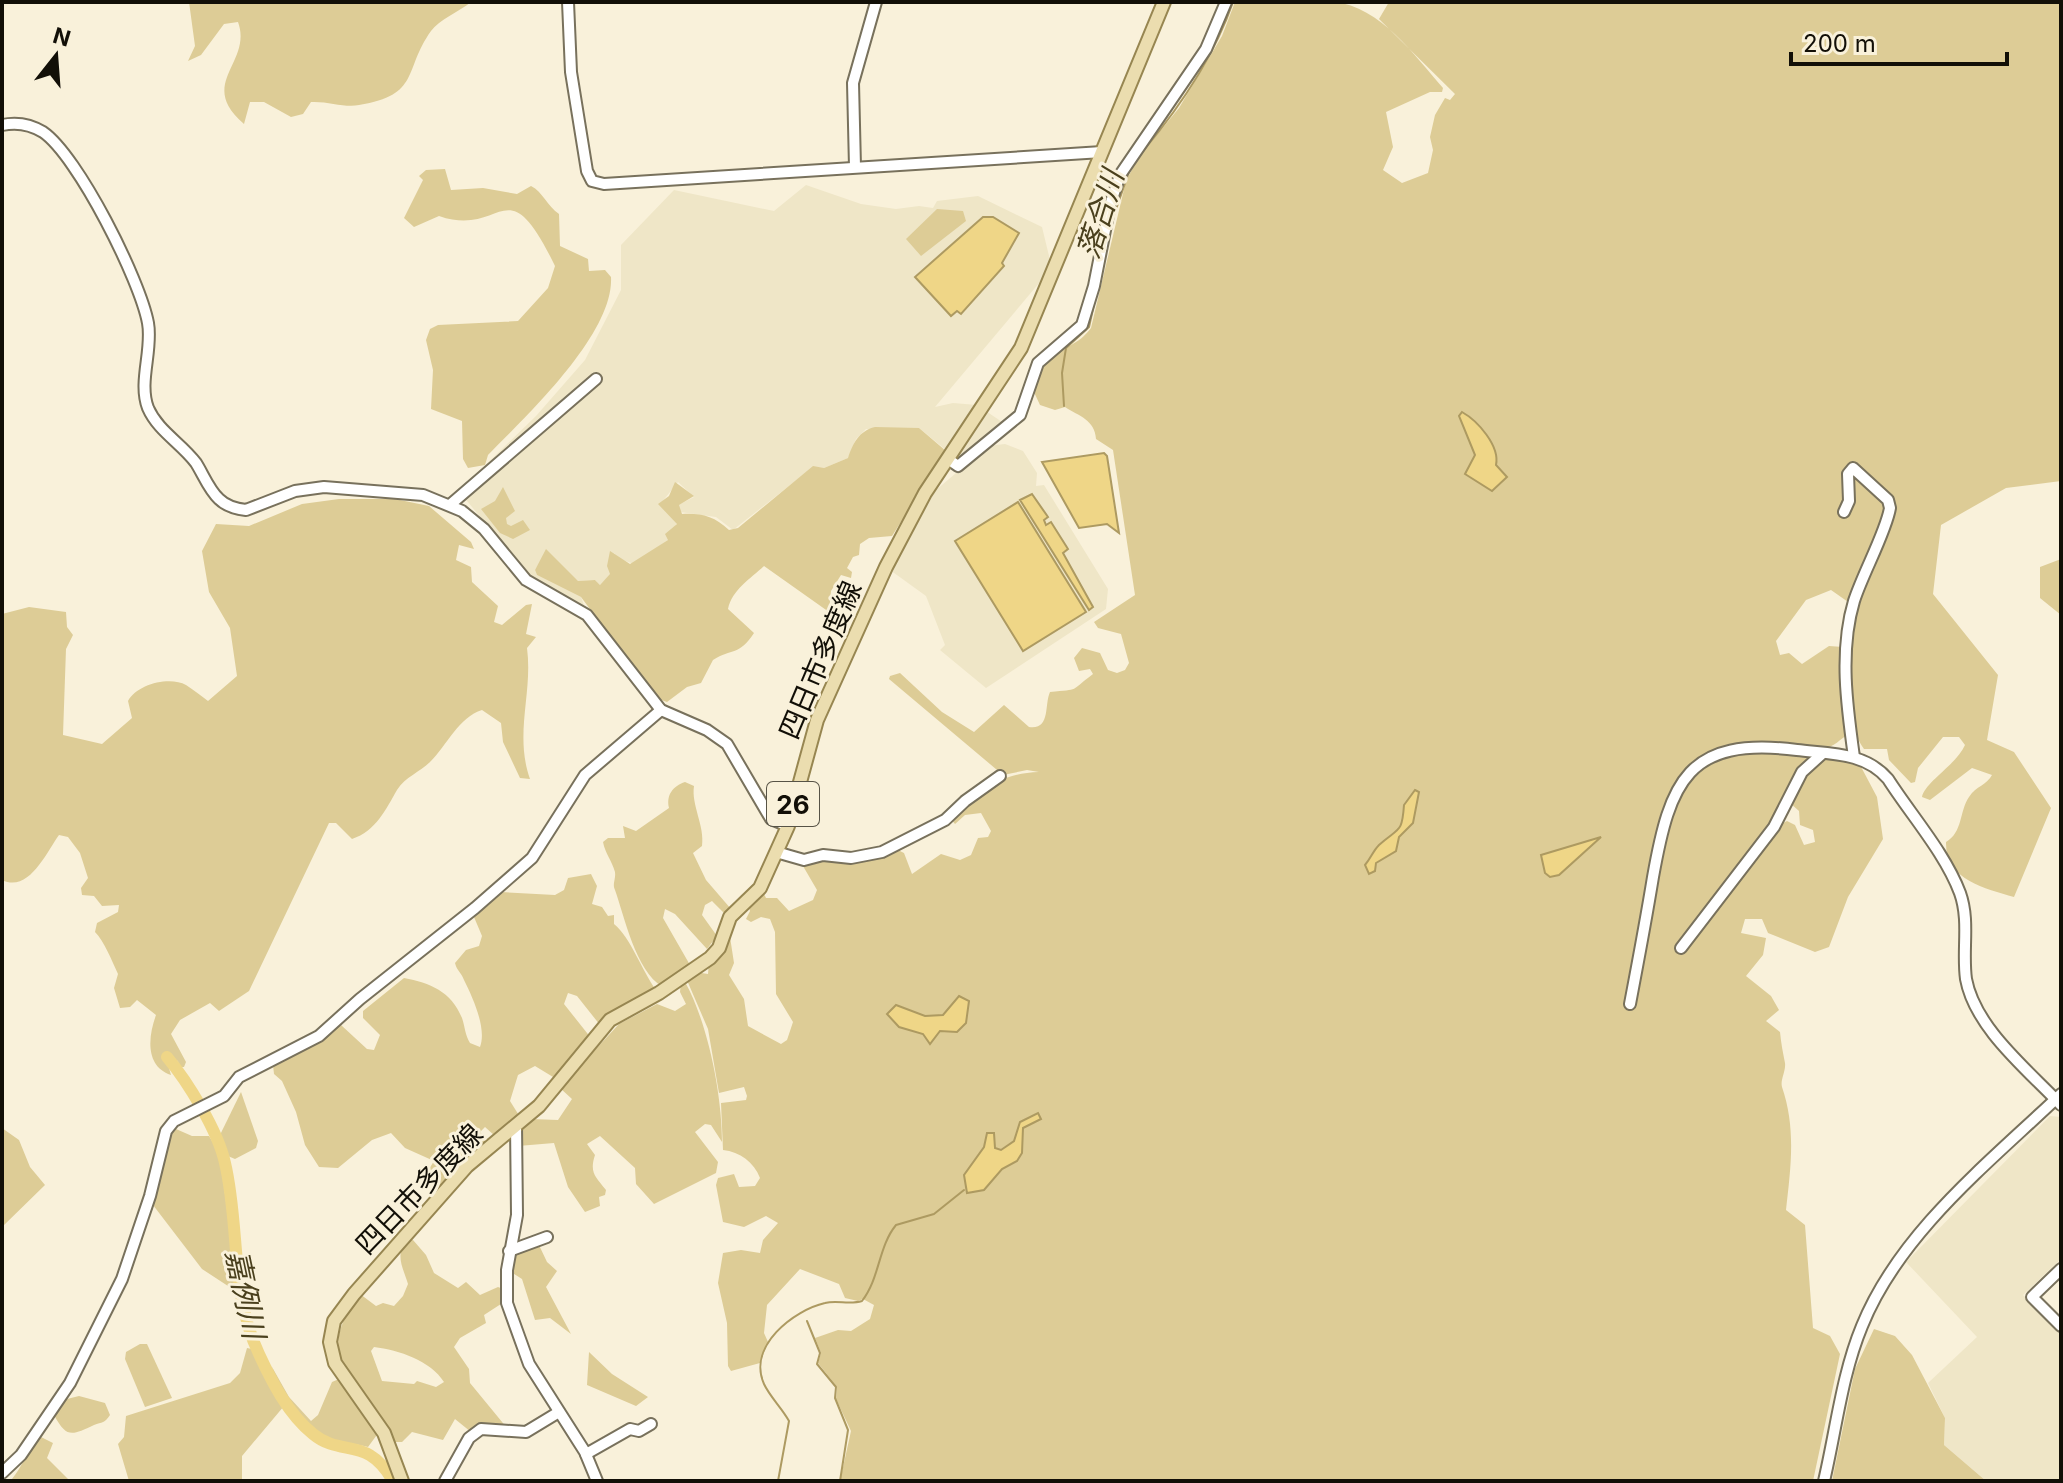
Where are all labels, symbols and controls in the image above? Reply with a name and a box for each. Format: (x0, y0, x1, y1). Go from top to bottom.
north arrow (16, 16, 96, 96)
scale bar (1791, 16, 2007, 66)
text: N (50, 22, 74, 52)
text: 200 m (1803, 29, 1876, 58)
water label: 落合川 (1070, 163, 1131, 262)
street label: 四日市多度線 (772, 576, 868, 744)
road number: 26 (767, 782, 819, 826)
street label: 四日市多度線 (348, 1117, 490, 1261)
water label: 嘉例川 (219, 1246, 274, 1345)

